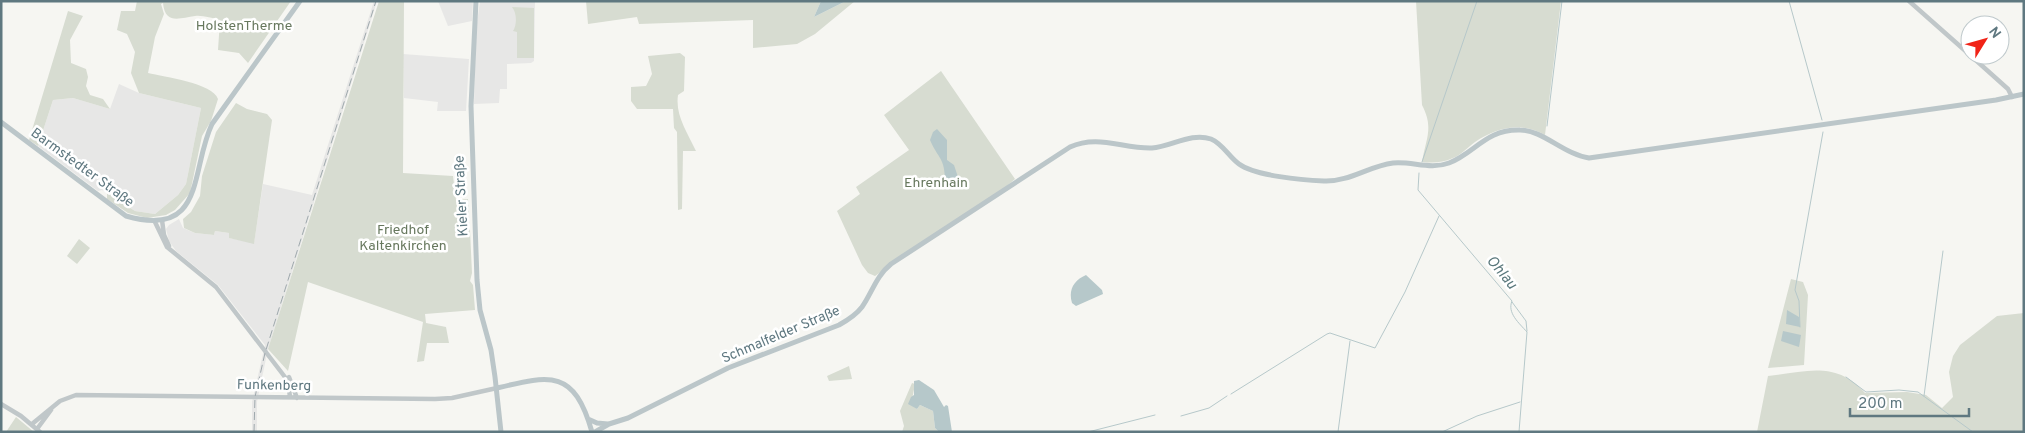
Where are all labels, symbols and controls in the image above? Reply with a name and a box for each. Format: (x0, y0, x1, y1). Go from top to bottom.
north arrow (1960, 15, 2010, 65)
park label: HolstenTherme (196, 18, 292, 35)
text: N (1984, 24, 2004, 42)
street label: Barmstedter Straße (27, 125, 137, 211)
street label: Kieler Straße (451, 155, 473, 237)
park label: Ehrenhain (904, 175, 968, 192)
park label: Friedhof Kaltenkirchen (359, 222, 447, 255)
water label: Ohlau (1481, 252, 1521, 294)
street label: Schmalfelder Straße (719, 302, 843, 368)
street label: Funkenberg (237, 377, 311, 395)
scale bar (1850, 386, 1969, 418)
text: 200 m (1858, 395, 1903, 414)

